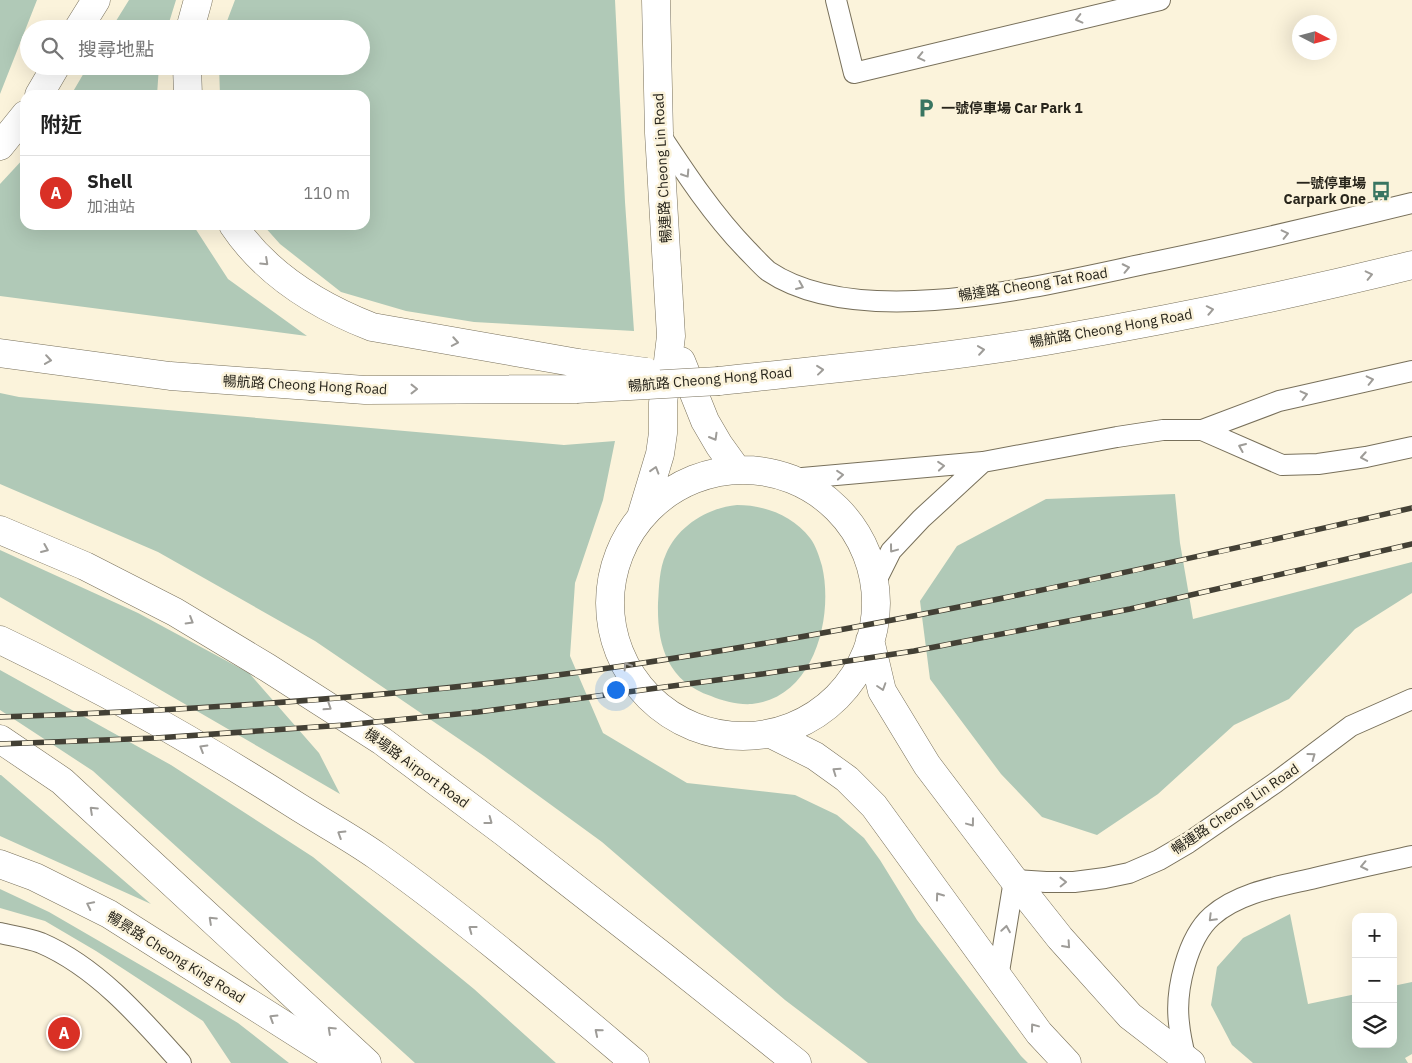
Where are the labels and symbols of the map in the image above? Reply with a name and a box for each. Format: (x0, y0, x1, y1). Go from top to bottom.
one-way arrow (1074, 13, 1083, 24)
north arrow (1292, 15, 1337, 60)
one-way arrow (916, 51, 925, 62)
street label: 暢連路 Cheong Lin Road (649, 93, 675, 243)
parking icon: 一號停車場 Car Park 1 (915, 97, 937, 119)
place label: 一號停車場 Car Park 1 (941, 99, 1083, 117)
one-way arrow (679, 168, 689, 177)
place label: 一號停車場 Carpark One (1284, 174, 1366, 208)
bus stop icon: 一號停車場 Carpark One (1370, 180, 1392, 202)
one-way arrow (1280, 229, 1289, 240)
one-way arrow (259, 256, 268, 265)
street label: 暢達路 Cheong Tat Road (957, 263, 1109, 305)
one-way arrow (1121, 263, 1130, 274)
one-way arrow (1364, 271, 1373, 281)
one-way arrow (795, 279, 804, 290)
street label: 暢航路 Cheong Hong Road (1028, 305, 1194, 351)
one-way arrow (1206, 305, 1215, 316)
one-way arrow (450, 336, 459, 346)
one-way arrow (977, 345, 985, 356)
one-way arrow (45, 354, 53, 365)
street label: 暢航路 Cheong Hong Road (627, 363, 793, 395)
one-way arrow (816, 365, 824, 376)
street label: 暢航路 Cheong Hong Road (222, 372, 388, 398)
one-way arrow (1366, 375, 1375, 386)
one-way arrow (410, 384, 418, 395)
one-way arrow (1299, 390, 1308, 401)
one-way arrow (708, 432, 718, 441)
one-way arrow (1238, 443, 1247, 454)
one-way arrow (1360, 451, 1369, 461)
one-way arrow (937, 460, 945, 471)
one-way arrow (649, 467, 659, 475)
one-way arrow (836, 469, 844, 480)
one-way arrow (40, 542, 49, 553)
one-way arrow (891, 543, 899, 552)
one-way arrow (185, 614, 194, 624)
one-way arrow (624, 663, 633, 672)
your location (603, 677, 629, 703)
one-way arrow (876, 683, 886, 691)
one-way arrow (323, 701, 332, 710)
street label: 機場路 Airport Road (361, 724, 473, 812)
one-way arrow (199, 745, 208, 755)
one-way arrow (1306, 753, 1315, 761)
street label: 暢連路 Cheong Lin Road (1168, 760, 1302, 858)
one-way arrow (832, 768, 842, 777)
one-way arrow (89, 806, 98, 815)
one-way arrow (483, 815, 493, 824)
one-way arrow (965, 817, 974, 827)
one-way arrow (337, 830, 346, 840)
one-way arrow (1360, 861, 1369, 871)
one-way arrow (1059, 877, 1067, 887)
one-way arrow (936, 892, 945, 902)
one-way arrow (87, 901, 96, 911)
street label: 暢景路 Cheong King Road (104, 907, 248, 1007)
one-way arrow (1209, 912, 1218, 921)
one-way arrow (209, 917, 218, 926)
one-way arrow (1001, 925, 1011, 934)
one-way arrow (468, 926, 478, 935)
one-way arrow (1061, 939, 1070, 948)
pin: A (48, 1014, 80, 1052)
one-way arrow (269, 1015, 279, 1024)
one-way arrow (1032, 1024, 1040, 1033)
one-way arrow (328, 1027, 337, 1036)
one-way arrow (595, 1029, 604, 1037)

